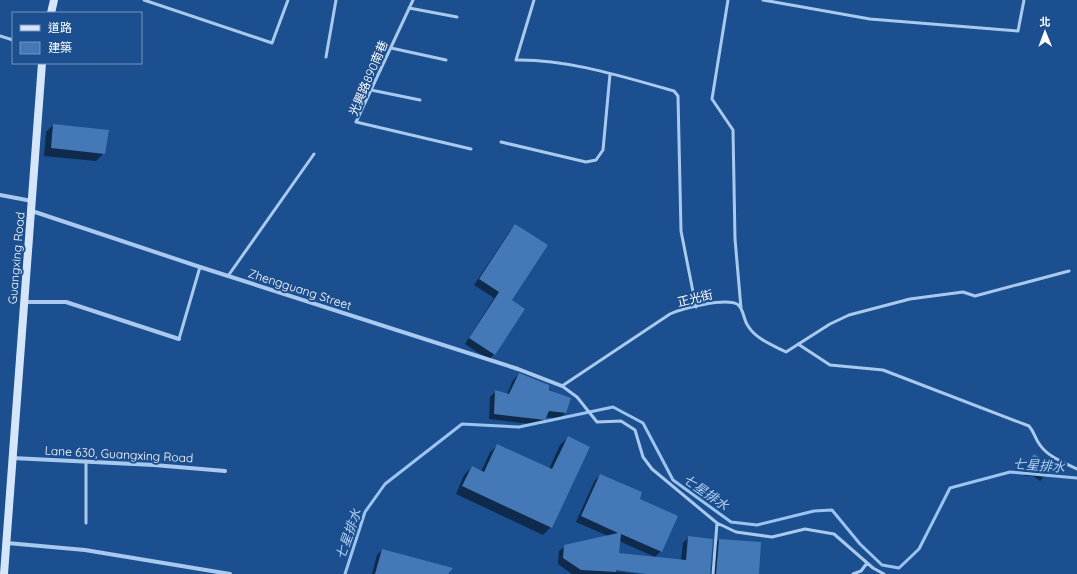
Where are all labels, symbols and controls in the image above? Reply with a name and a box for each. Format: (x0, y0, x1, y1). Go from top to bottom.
legend (12, 12, 142, 64)
north arrow (1025, 12, 1065, 52)
text: 北 (1039, 15, 1050, 29)
text: 道路 (48, 20, 72, 35)
street label: 光興路890南巷 (345, 38, 391, 118)
text: 建築 (48, 40, 72, 55)
street label: Guangxing Road (4, 211, 28, 305)
street label: Zhengguang Street (246, 265, 354, 313)
street label: 正光街 (676, 287, 714, 309)
street label: Lane 630, Guangxing Road (44, 443, 194, 465)
water label: 七星排水 (1012, 455, 1066, 475)
water label: 七星排水 (680, 471, 733, 514)
water label: 七星排水 (332, 506, 364, 561)

